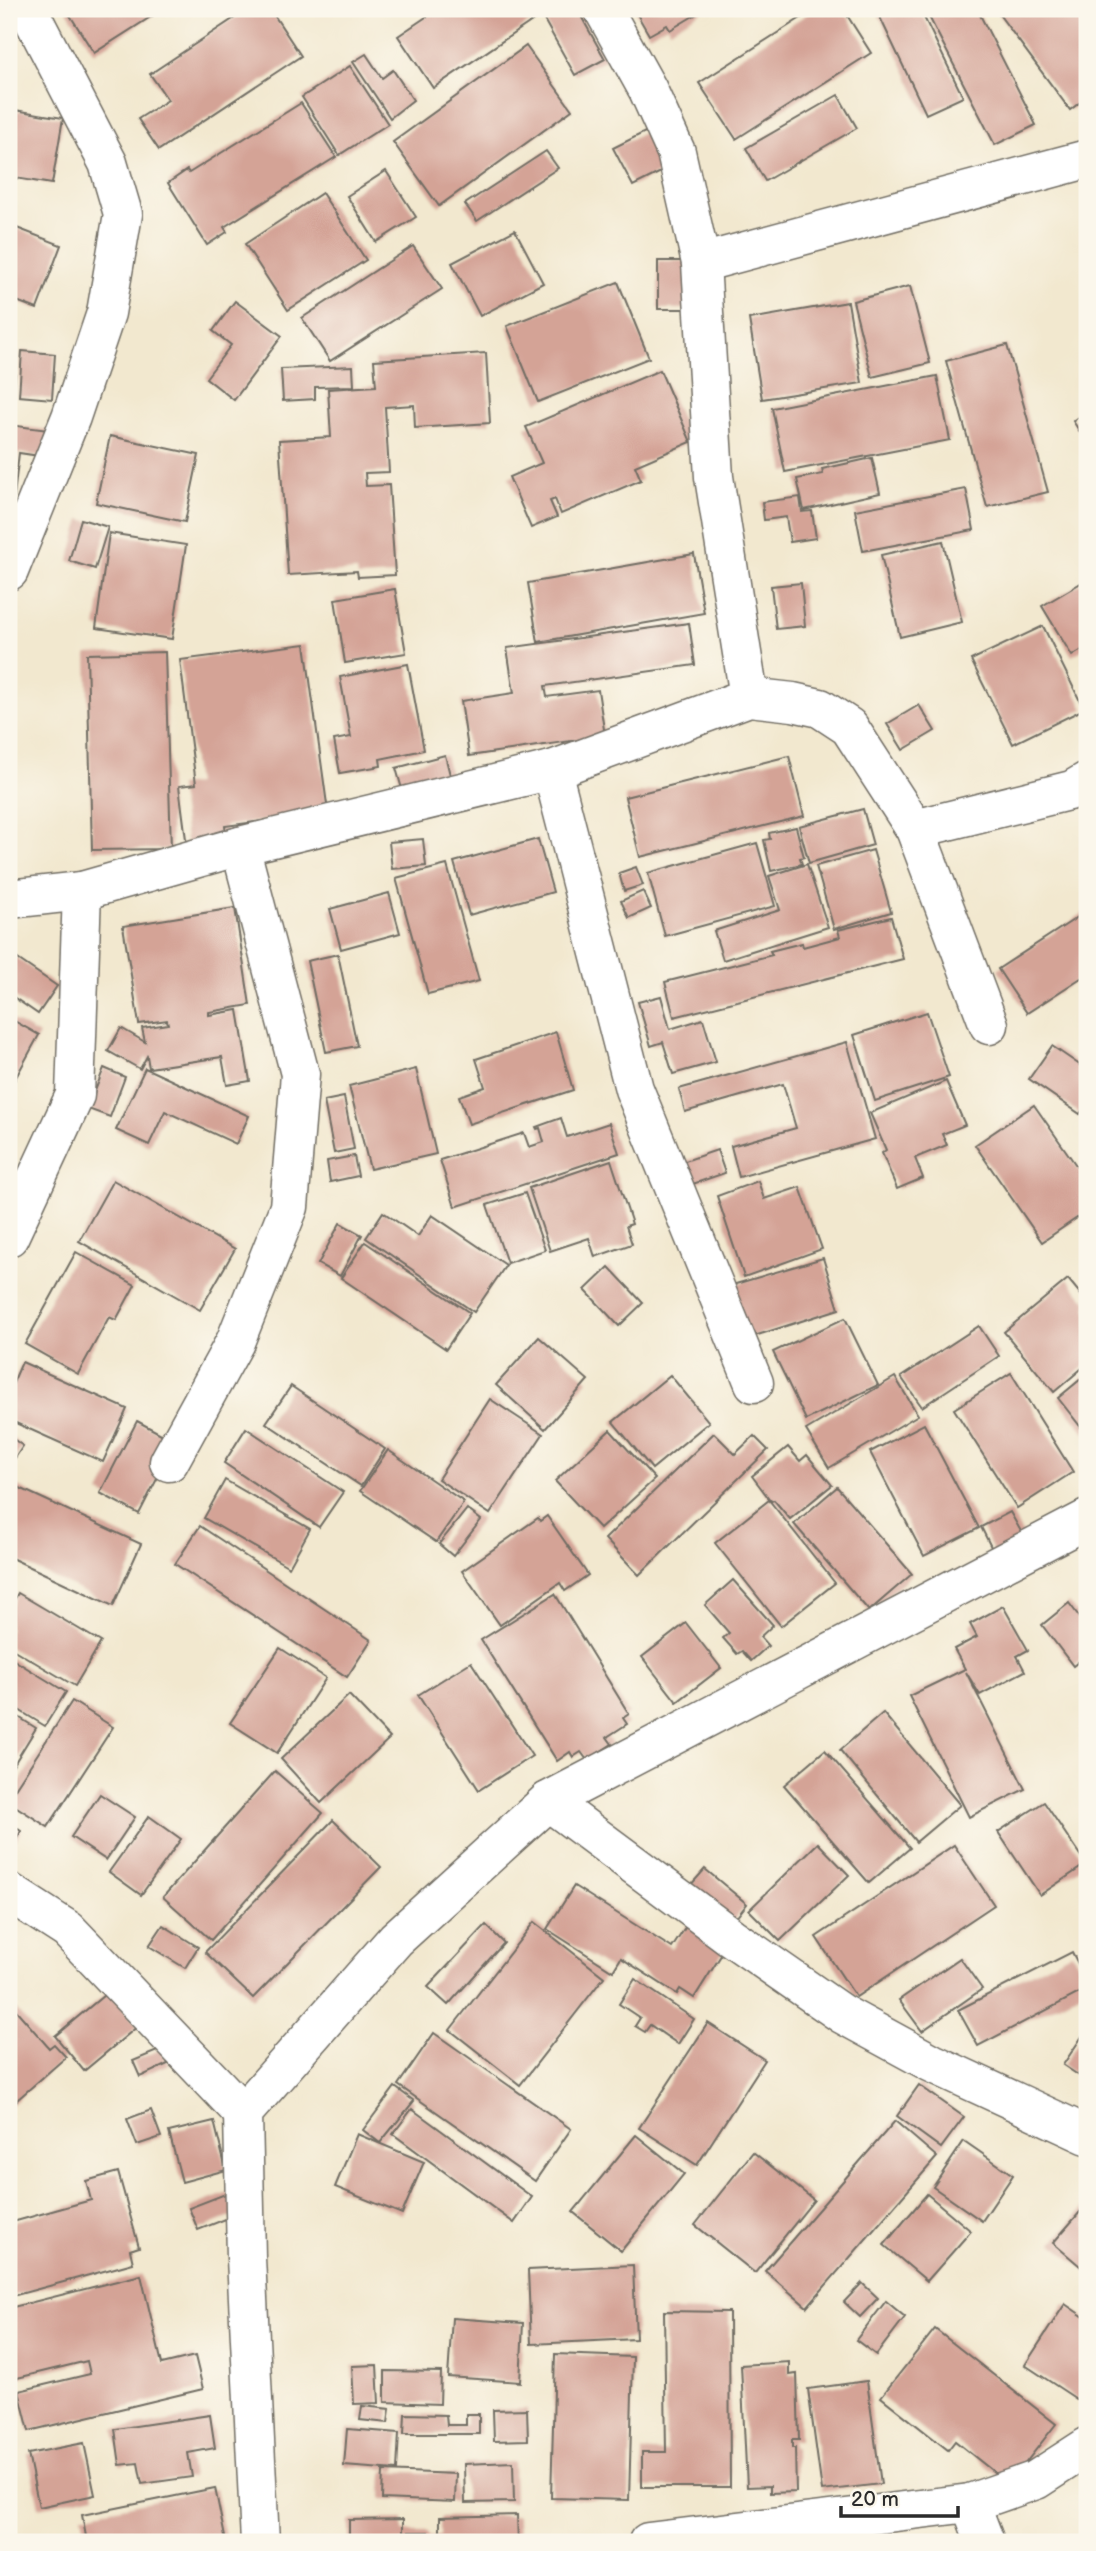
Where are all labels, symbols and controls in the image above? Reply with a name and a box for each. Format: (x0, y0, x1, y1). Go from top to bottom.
scale bar (841, 2474, 958, 2518)
text: 20 m (851, 2487, 899, 2512)

